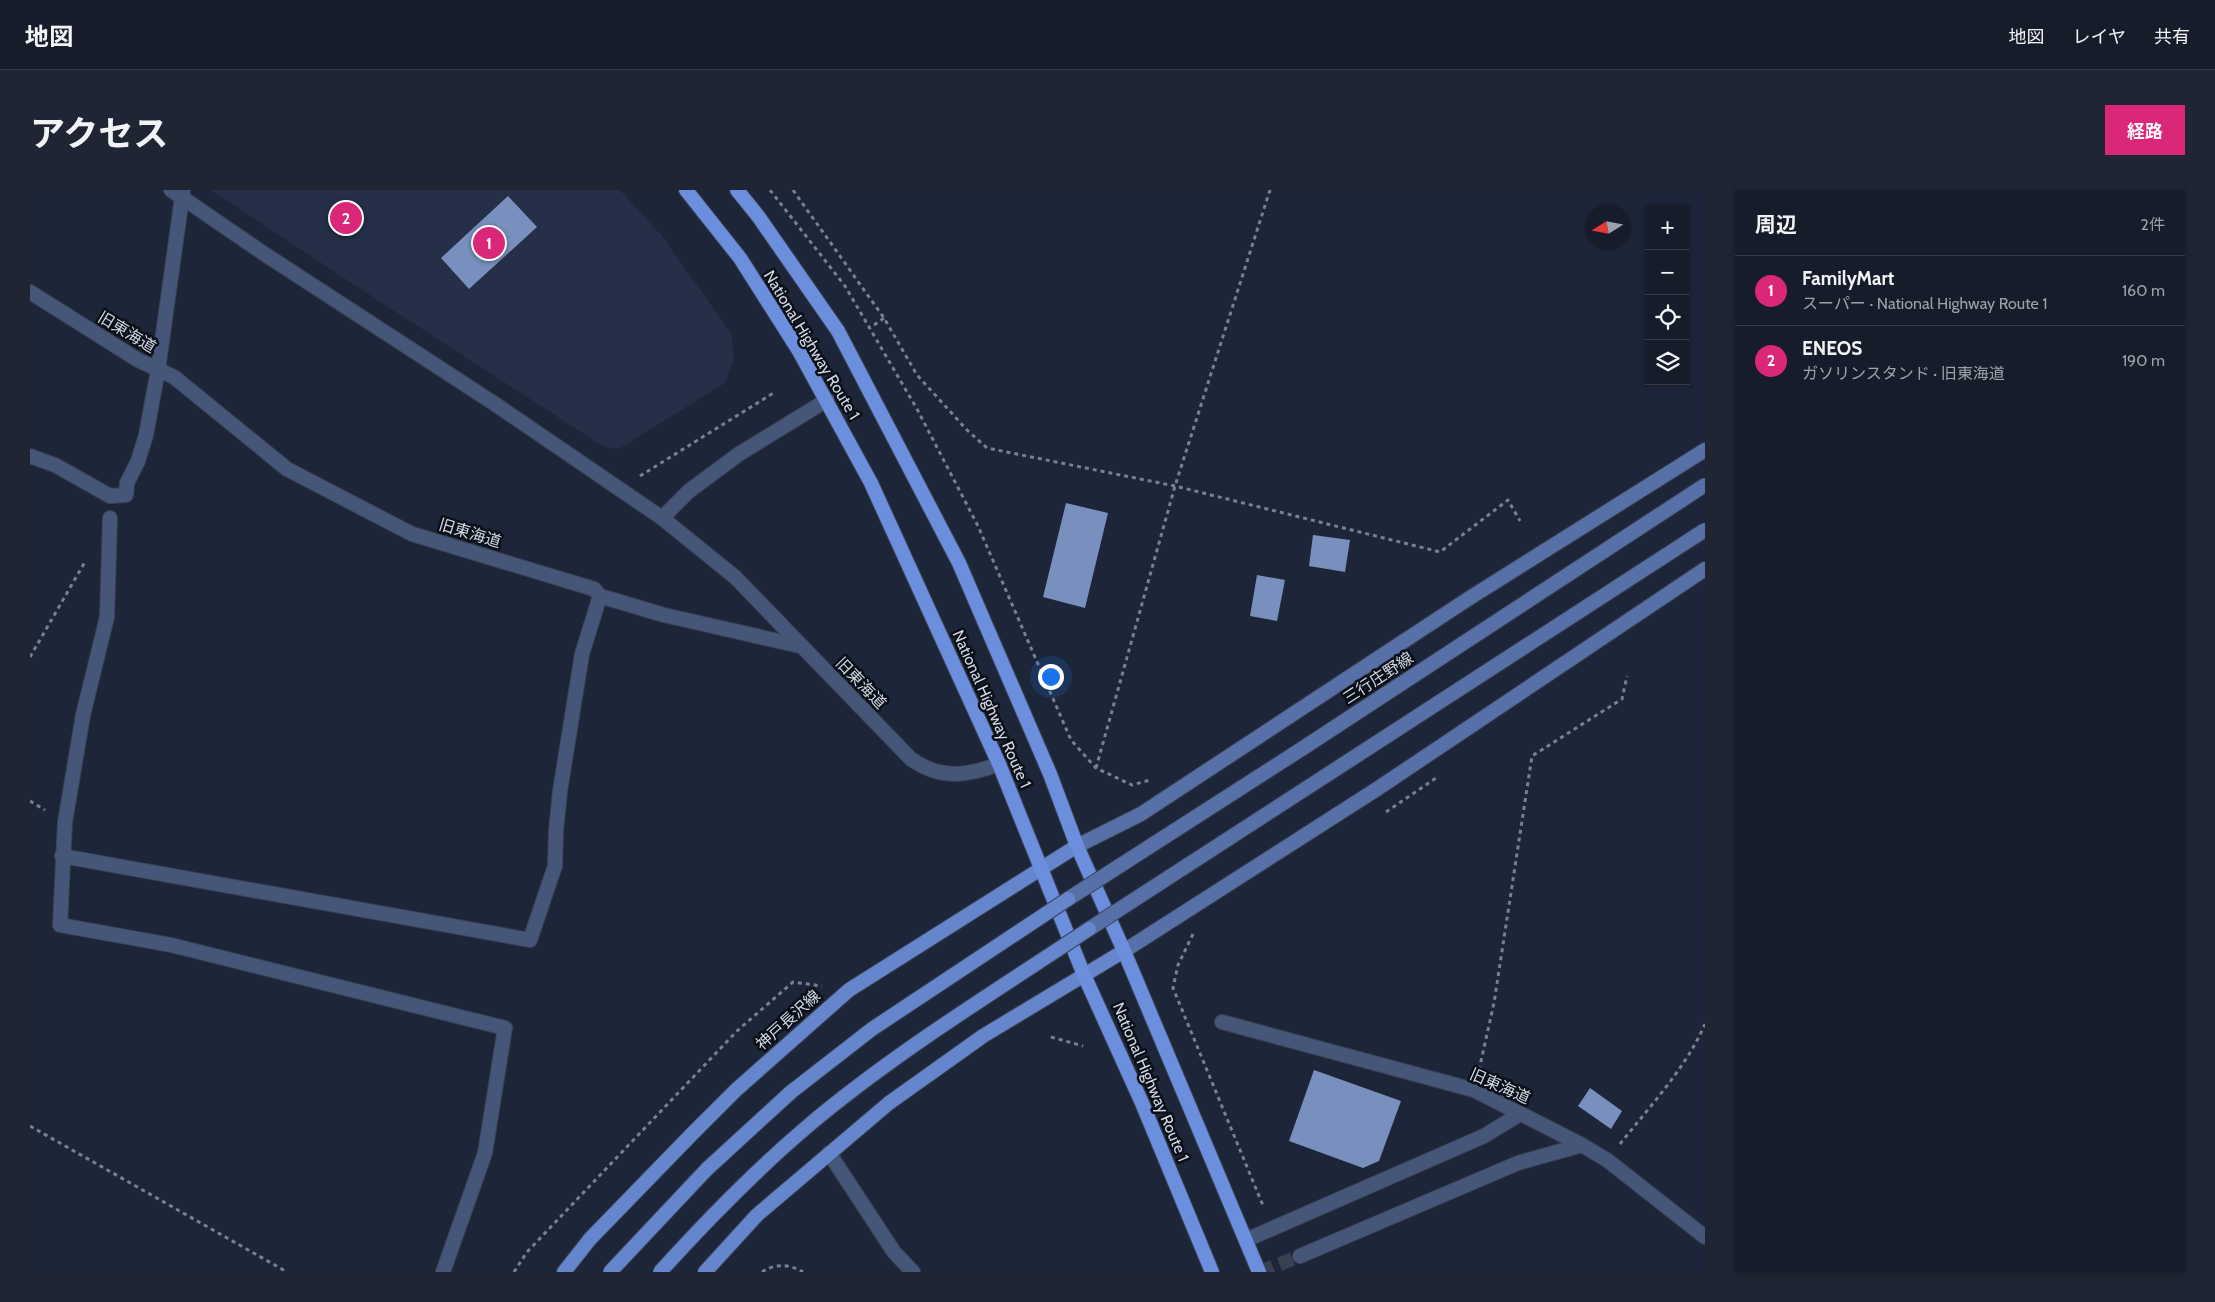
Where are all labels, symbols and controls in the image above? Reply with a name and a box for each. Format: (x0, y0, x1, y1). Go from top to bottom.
text: 地図 (25, 22, 73, 51)
text: 地図 (2009, 26, 2045, 48)
text: レイヤ (2073, 26, 2126, 48)
text: 共有 (2154, 26, 2190, 48)
button: 経路 (2105, 105, 2185, 155)
text: アクセス (30, 112, 168, 155)
pin: 2 (330, 199, 362, 237)
north arrow (1585, 205, 1630, 250)
map controls (1645, 205, 1690, 385)
button: + (1645, 205, 1690, 250)
text: 周辺 (1755, 212, 1797, 237)
text: 2件 (2141, 215, 2165, 234)
pin: 1 (473, 224, 505, 262)
button: − (1645, 250, 1690, 295)
street label: National Highway Route 1 (760, 267, 864, 423)
text: FamilyMart (1802, 267, 1894, 290)
text: 1 (1768, 281, 1774, 300)
text: 160 m (2122, 281, 2165, 300)
text: スーパー · National Highway Route 1 (1802, 294, 2048, 313)
button: locate (1645, 295, 1690, 340)
street label: 旧東海道 (95, 307, 159, 357)
text: ENEOS (1802, 337, 1862, 360)
button: layers (1645, 340, 1690, 385)
text: 2 (1767, 351, 1775, 370)
text: 190 m (2122, 351, 2165, 370)
text: ガソリンスタンド · 旧東海道 (1802, 364, 2005, 383)
street label: 旧東海道 (437, 515, 503, 551)
street label: National Highway Route 1 (949, 627, 1035, 791)
street label: 三行庄野線 (1339, 648, 1417, 708)
street label: 旧東海道 (832, 653, 890, 713)
your location (1038, 664, 1064, 690)
street label: 神戸長沢線 (752, 986, 824, 1054)
street label: National Highway Route 1 (1109, 1000, 1193, 1164)
street label: 旧東海道 (1467, 1064, 1533, 1108)

